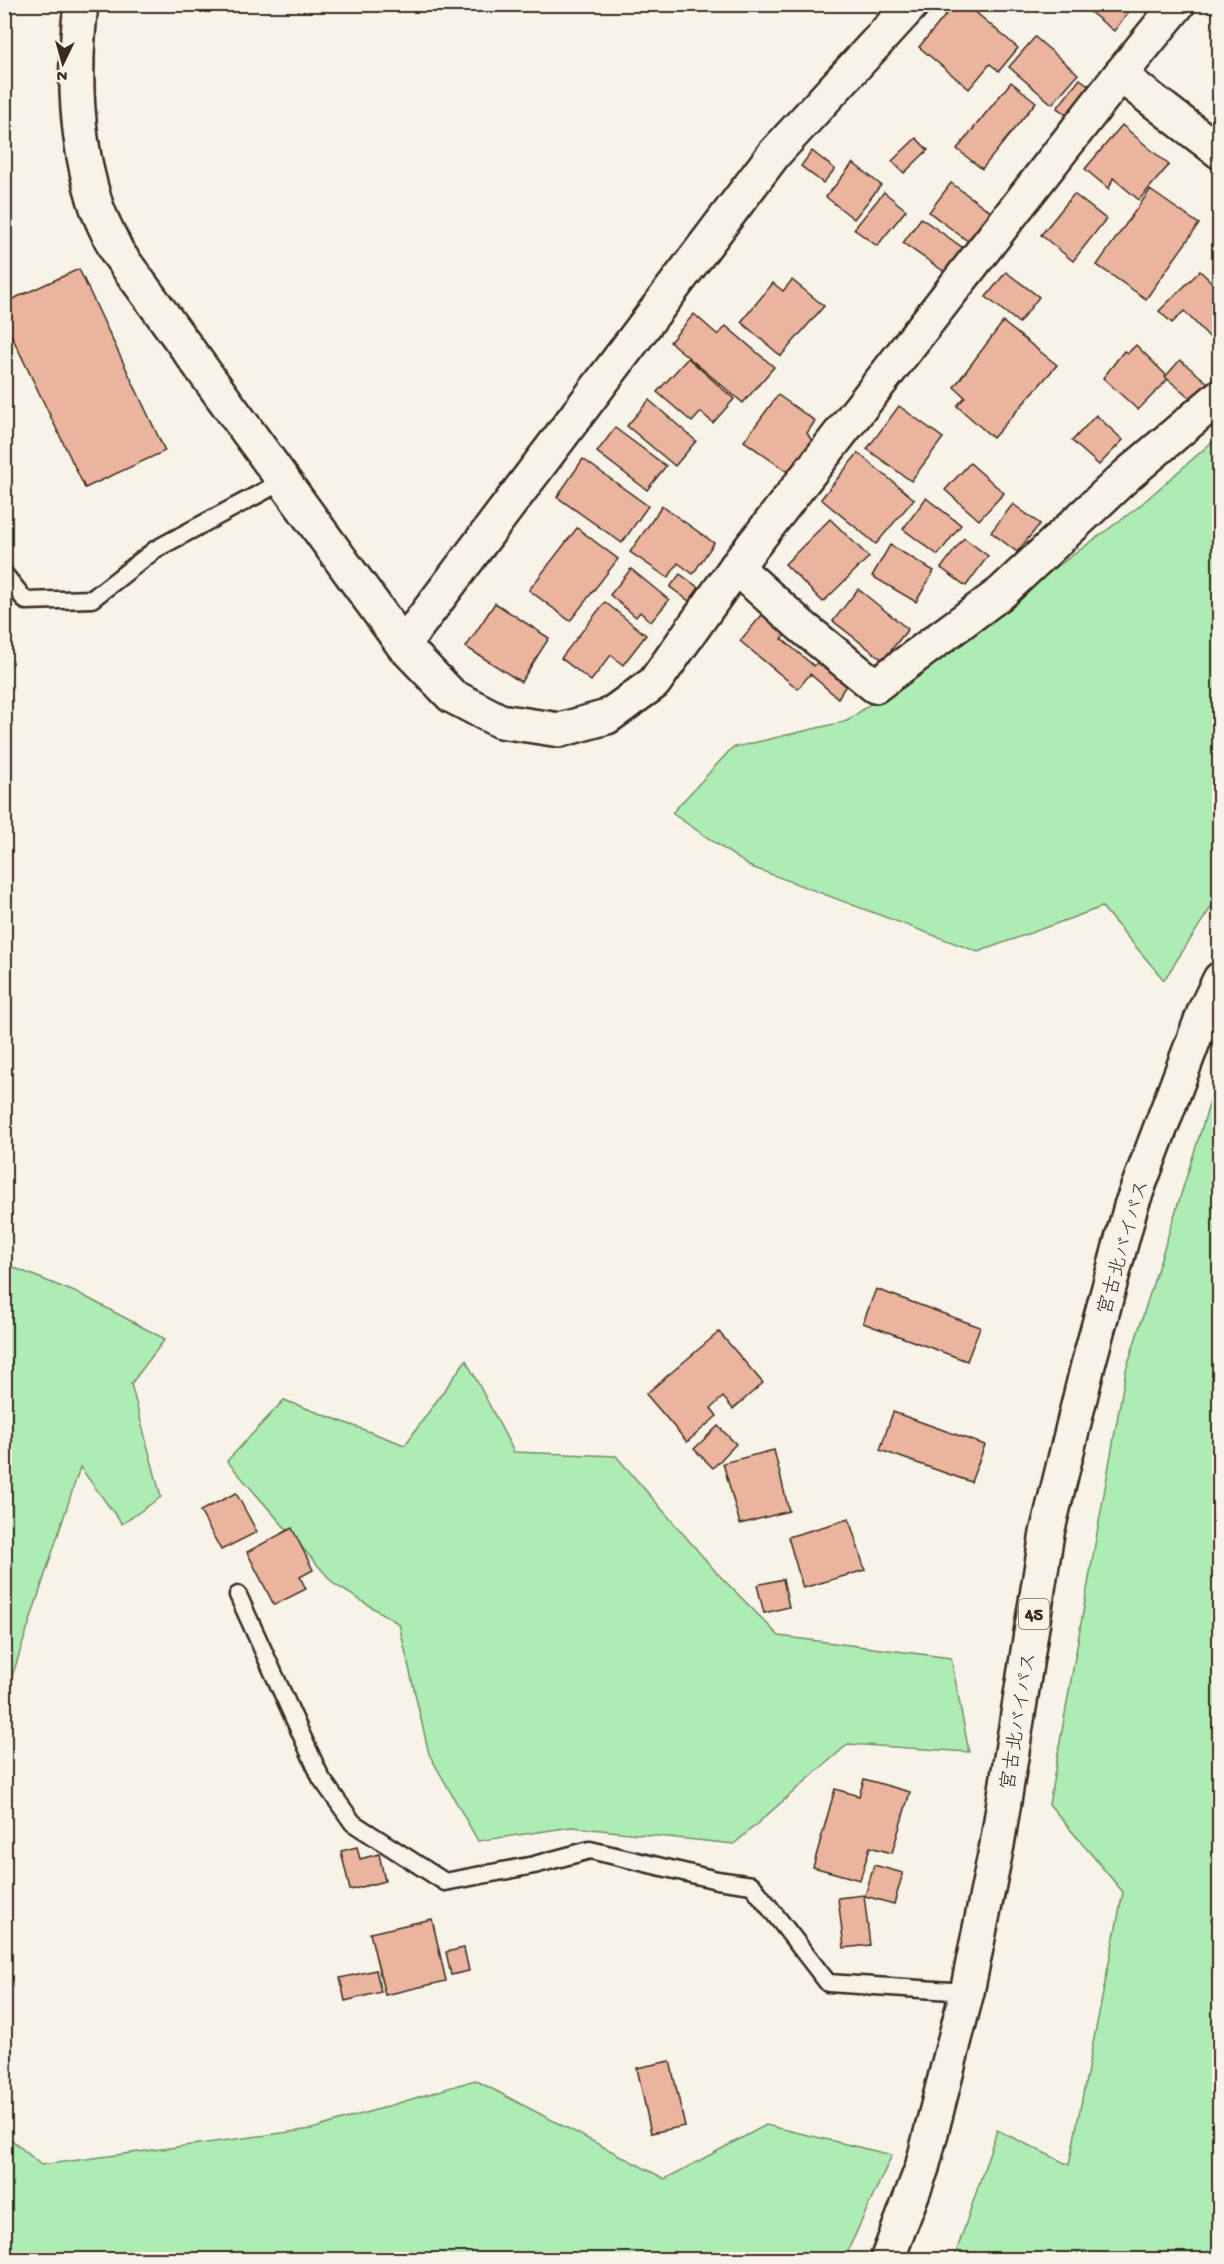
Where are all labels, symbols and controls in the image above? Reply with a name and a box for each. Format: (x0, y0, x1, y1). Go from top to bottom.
north arrow (33, 33, 93, 93)
text: N (55, 64, 68, 84)
street label: 宮古北バイパス (1094, 1177, 1156, 1318)
road number: 45 (1019, 1599, 1049, 1629)
street label: 宮古北バイパス (997, 1651, 1043, 1792)

